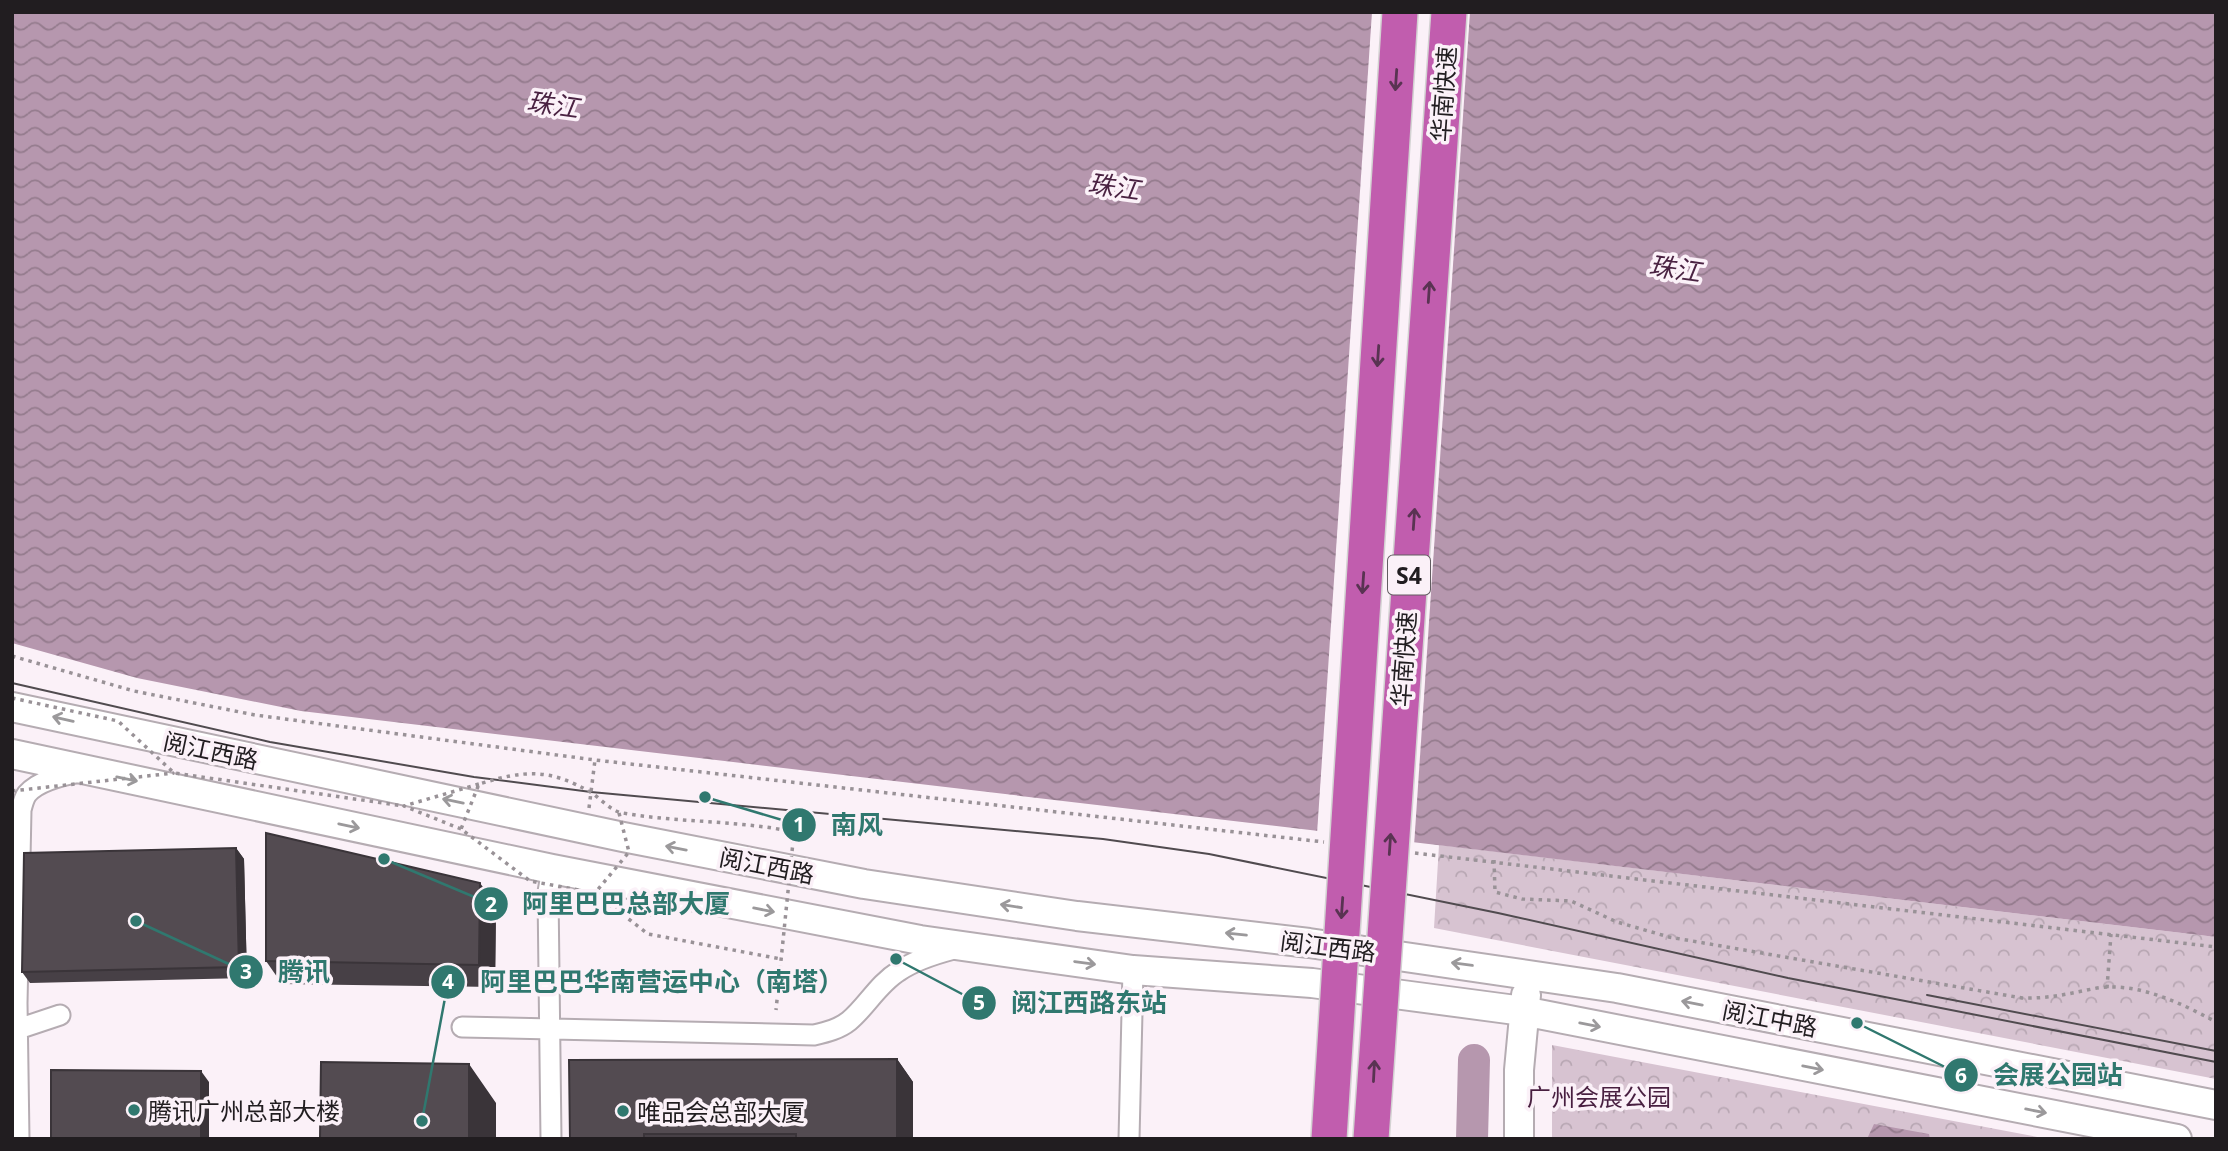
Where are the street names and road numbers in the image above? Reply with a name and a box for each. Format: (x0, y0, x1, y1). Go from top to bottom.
street label: 华南快速 (1423, 45, 1463, 143)
road number: S4 (1388, 555, 1430, 594)
street label: 华南快速 (1383, 610, 1423, 708)
street label: 阅江西路 (161, 724, 261, 776)
street label: 阅江西路 (717, 840, 817, 890)
street label: 阅江西路 (1278, 924, 1378, 968)
street label: 阅江中路 (1720, 993, 1820, 1043)

